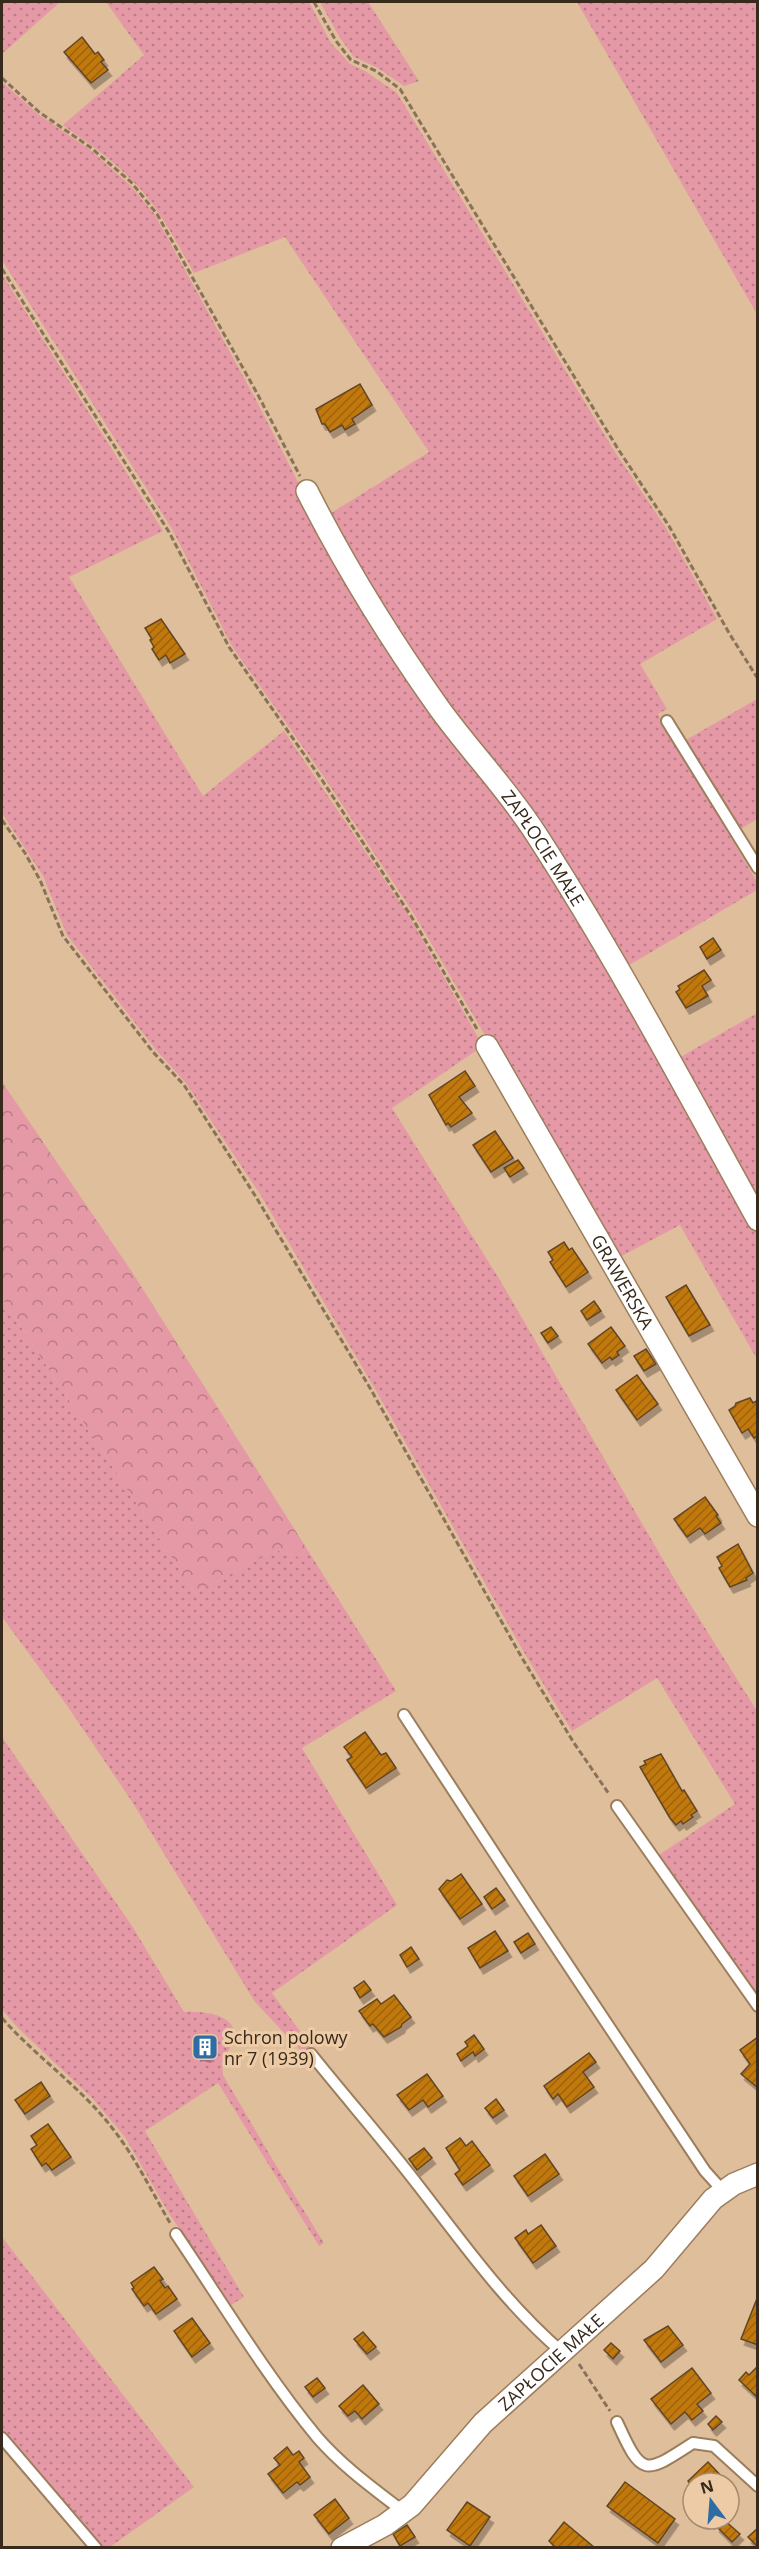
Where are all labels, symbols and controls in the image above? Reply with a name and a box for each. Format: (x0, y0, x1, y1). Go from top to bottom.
street label: ZAPŁOCIE MAŁE (497, 785, 590, 910)
street label: GRAWERSKA (586, 1230, 660, 1334)
place label: Schron polowy nr 7 (1939) (224, 2025, 349, 2070)
building icon: Schron polowy nr 7 (1939) (190, 2032, 220, 2062)
street label: ZAPŁOCIE MAŁE (493, 2308, 609, 2416)
north arrow (681, 2471, 741, 2531)
text: N (698, 2474, 716, 2499)

